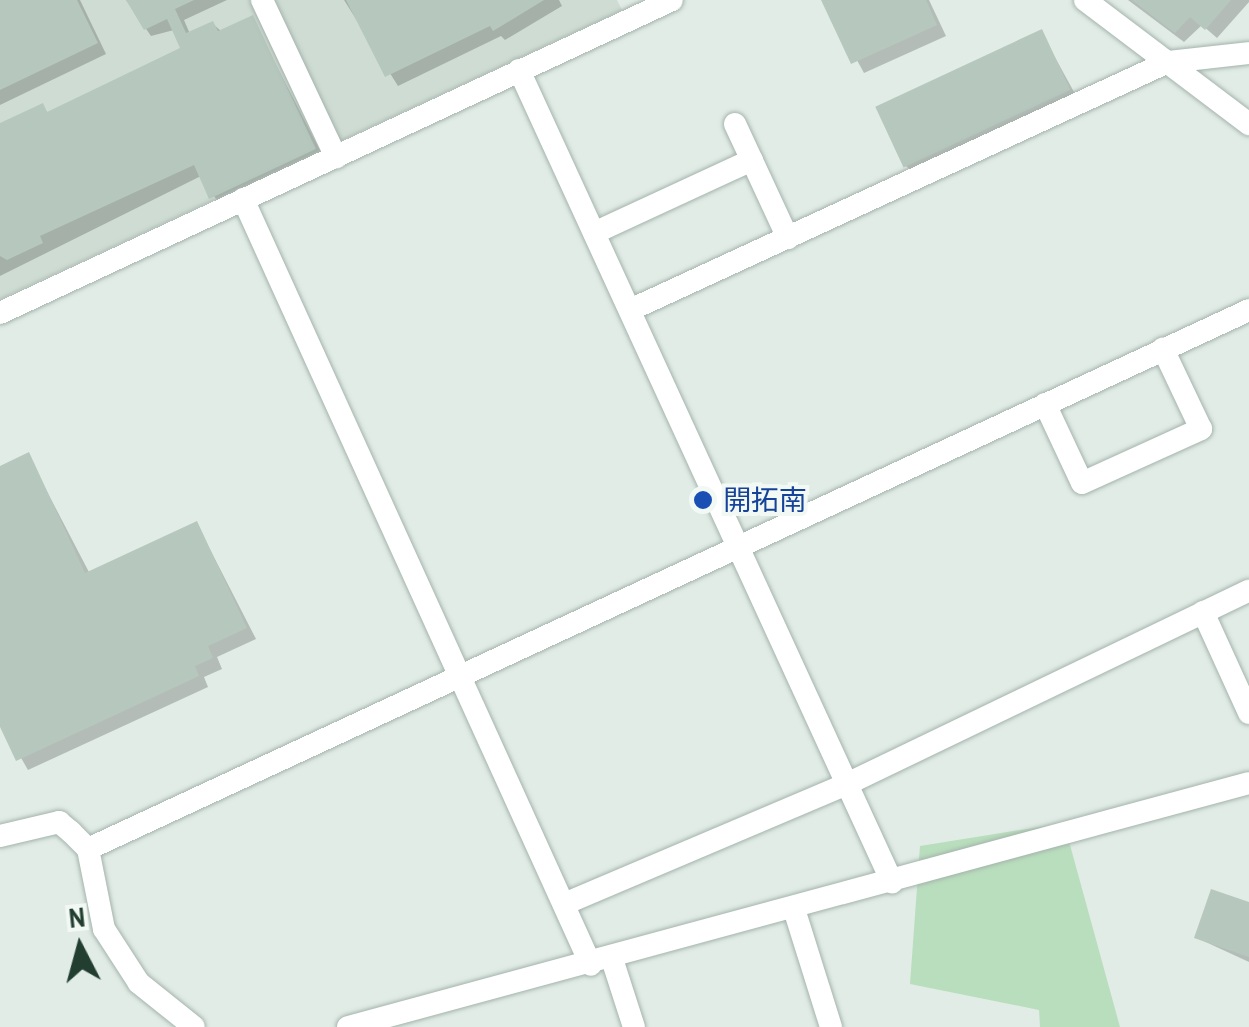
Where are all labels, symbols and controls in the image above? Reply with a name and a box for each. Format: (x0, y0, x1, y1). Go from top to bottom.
place label: 開拓南 (723, 483, 807, 517)
marker: 開拓南 (692, 489, 714, 511)
north arrow (30, 897, 130, 997)
text: N (67, 897, 87, 937)

